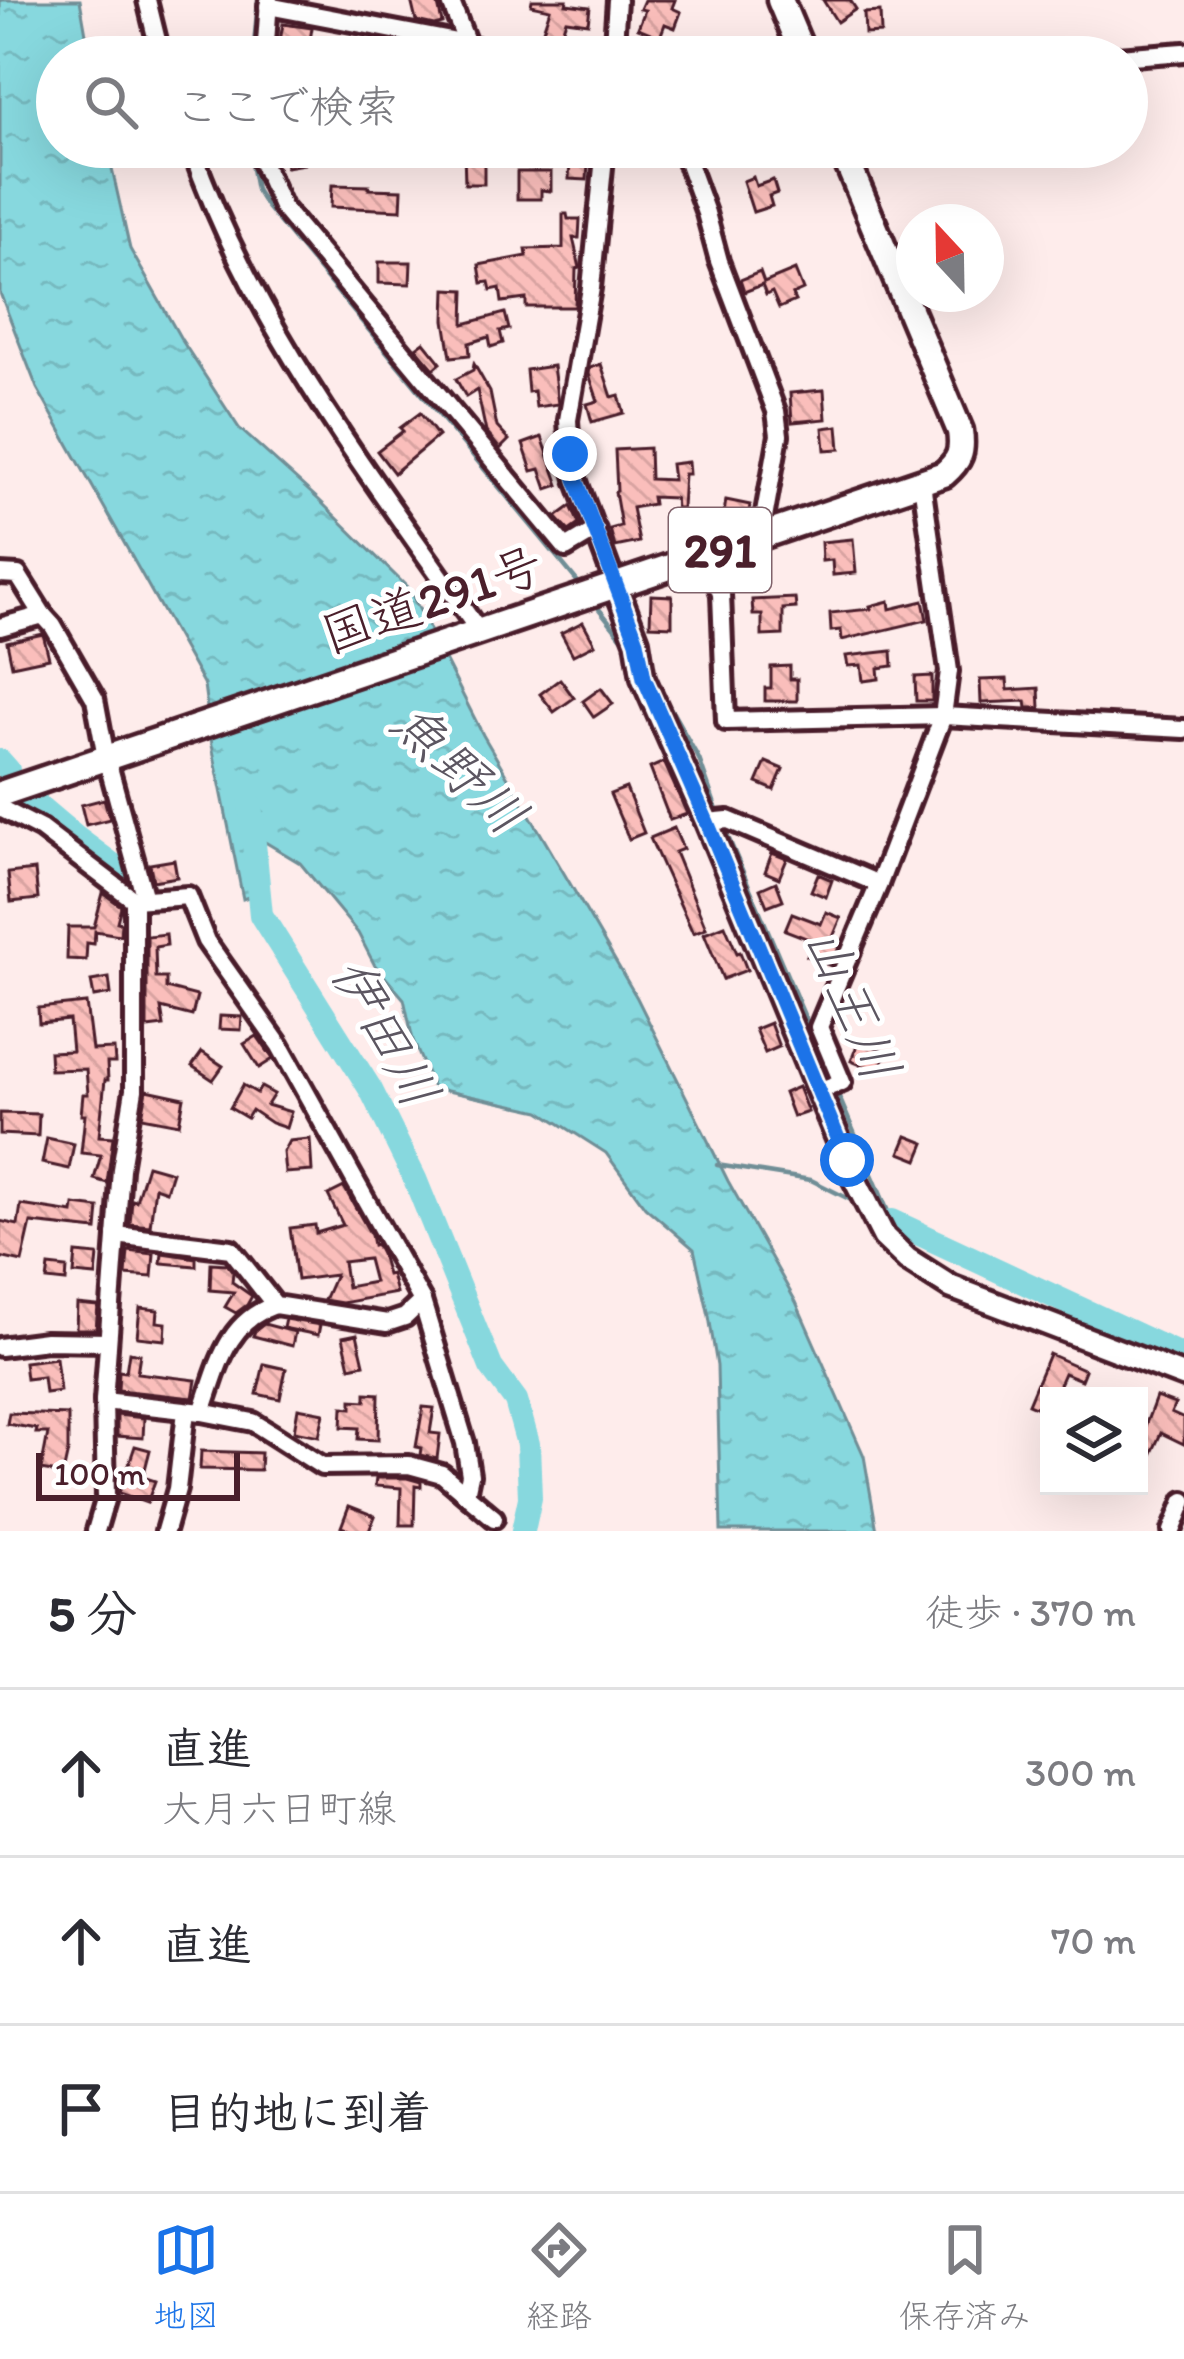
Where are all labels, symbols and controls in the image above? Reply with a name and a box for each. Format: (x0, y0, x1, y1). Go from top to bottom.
search box (36, 36, 1148, 168)
icon: search (78, 69, 144, 135)
text: ここで検索 (174, 79, 399, 133)
north arrow (896, 204, 1004, 312)
route end (543, 427, 597, 481)
road number: 291 (669, 508, 771, 592)
street label: 国道291号 (313, 533, 551, 666)
water label: 魚野川 (379, 689, 540, 848)
water label: 山王川 (791, 916, 914, 1090)
water label: 伊田川 (318, 946, 453, 1119)
route start (820, 1133, 874, 1187)
map controls (1040, 1387, 1148, 1495)
button: layers (1040, 1387, 1148, 1495)
scale bar (36, 1447, 240, 1500)
text: 100 m (54, 1454, 145, 1493)
text: 5 分 (48, 1583, 137, 1644)
text: 徒歩 · 370 m (925, 1589, 1136, 1636)
text: 直進 (162, 1721, 252, 1775)
icon: ahead (48, 1740, 114, 1806)
text: 300 m (1025, 1749, 1136, 1796)
text: 大月六日町線 (162, 1785, 396, 1832)
icon: ahead (48, 1908, 114, 1974)
text: 直進 (162, 1917, 252, 1971)
text: 70 m (1051, 1917, 1136, 1964)
icon: arrive (48, 2076, 114, 2142)
text: 目的地に到着 (162, 2085, 432, 2139)
tab: 地図 (153, 2217, 219, 2337)
tab: 経路 (526, 2217, 592, 2337)
tab: 保存済み (899, 2217, 1031, 2337)

